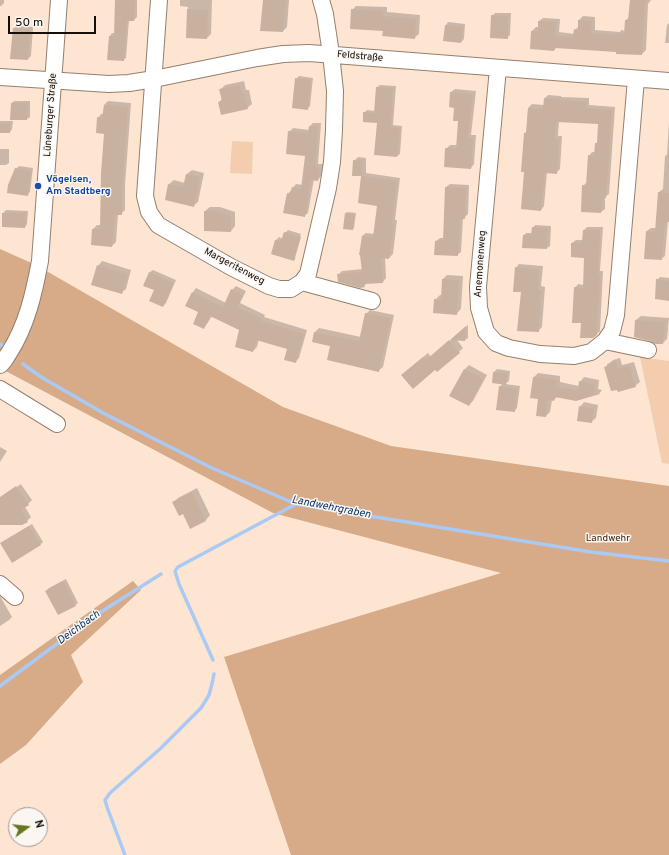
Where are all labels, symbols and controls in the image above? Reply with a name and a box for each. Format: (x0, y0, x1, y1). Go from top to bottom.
scale bar (10, 8, 98, 34)
text: 50 m (15, 15, 43, 31)
street label: Feldstraße (336, 49, 384, 65)
street label: Lüneburger Straße (42, 73, 60, 157)
place label: Vögelsen, Am Stadtberg (46, 174, 111, 198)
marker: Vögelsen, Am Stadtberg (33, 181, 43, 191)
street label: Anemonenweg (473, 230, 489, 298)
street label: Margeritenweg (202, 246, 266, 288)
water label: Landwehrgraben (290, 494, 372, 522)
park label: Landwehr (586, 533, 630, 545)
water label: Deichbach (55, 608, 103, 648)
north arrow (8, 807, 48, 847)
text: N (31, 819, 46, 830)

